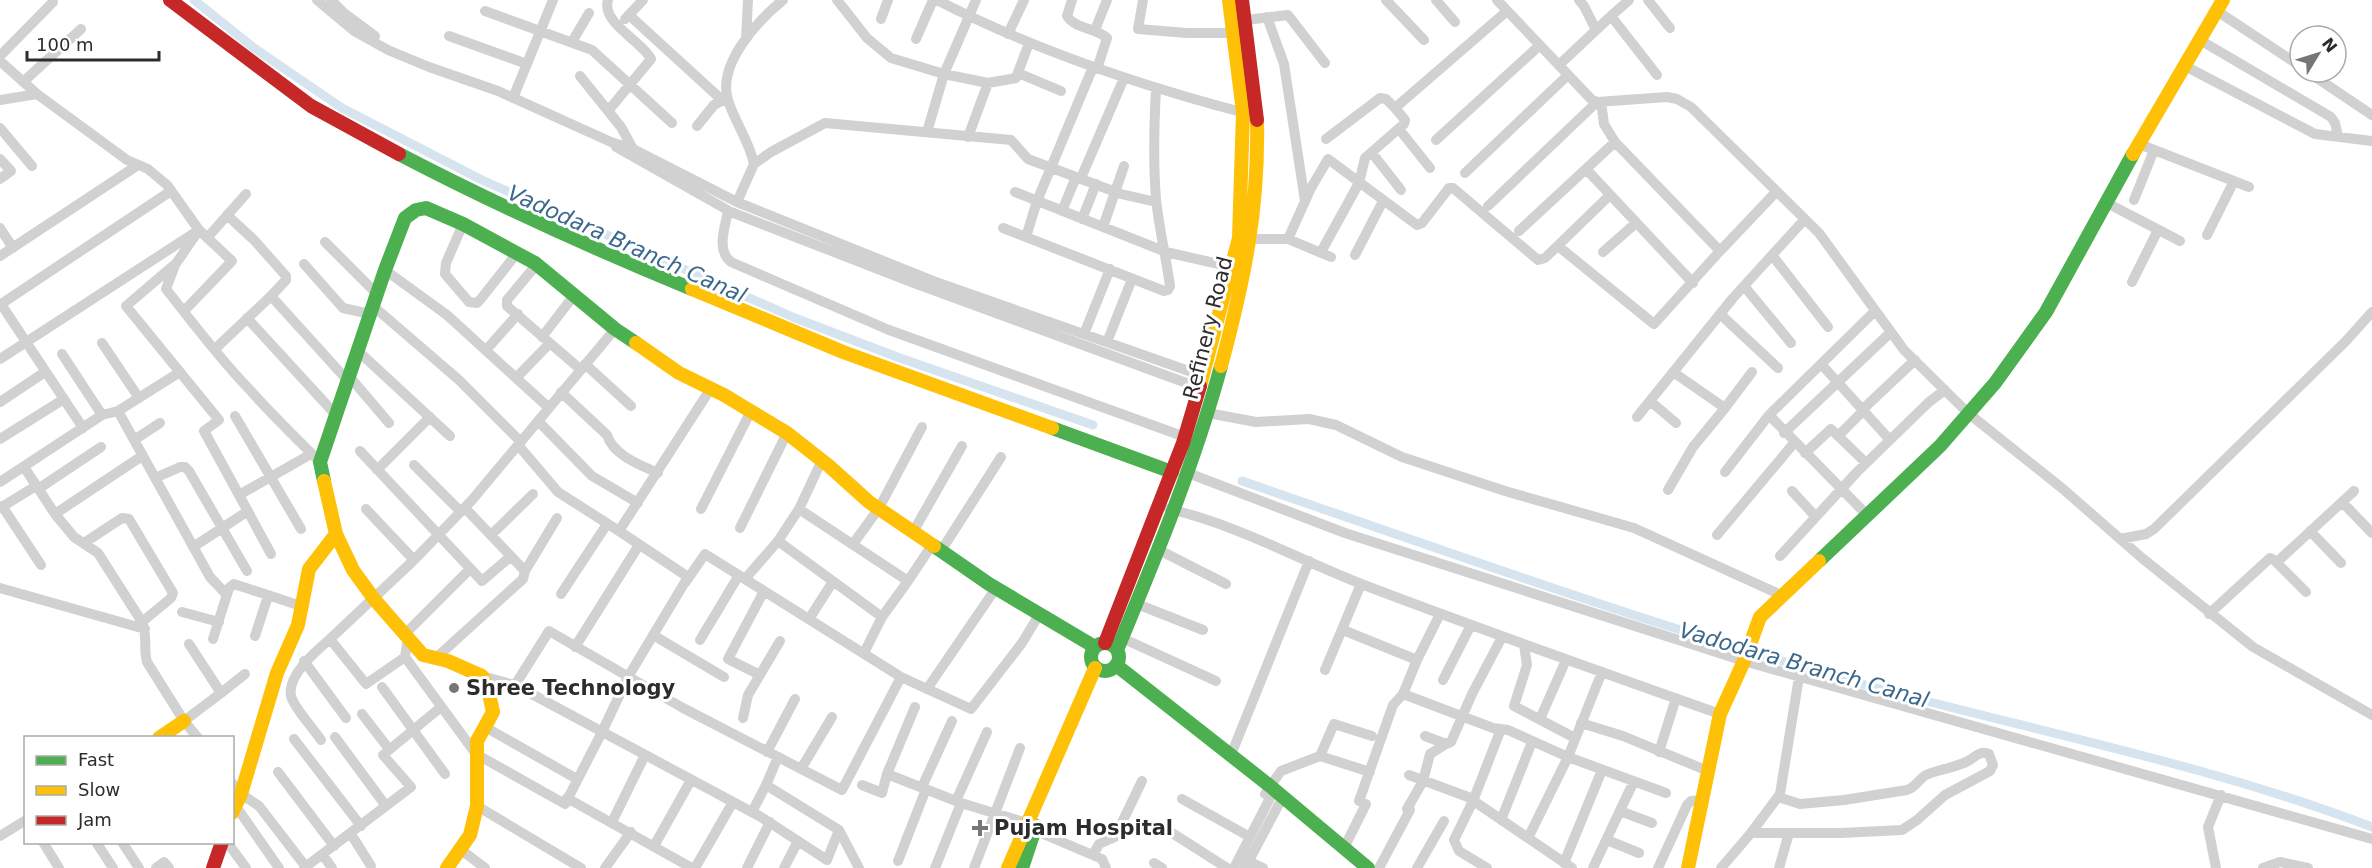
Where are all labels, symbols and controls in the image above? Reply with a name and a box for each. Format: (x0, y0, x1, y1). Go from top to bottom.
scale bar (27, 24, 159, 62)
north arrow (2288, 24, 2348, 84)
text: 100 m (36, 34, 94, 55)
text: N (2318, 34, 2341, 56)
water label: Vadodara Branch Canal (504, 180, 750, 308)
street label: Refinery Road (1179, 254, 1237, 402)
water label: Vadodara Branch Canal (1676, 617, 1932, 713)
place label: Shree Technology (466, 676, 675, 700)
marker: Shree Technology (447, 681, 461, 695)
legend (24, 736, 234, 844)
text: Fast (78, 749, 114, 770)
text: Slow (78, 779, 120, 800)
text: Jam (77, 809, 112, 830)
place label: Pujam Hospital (994, 816, 1173, 840)
marker: Pujam Hospital (971, 819, 989, 837)

